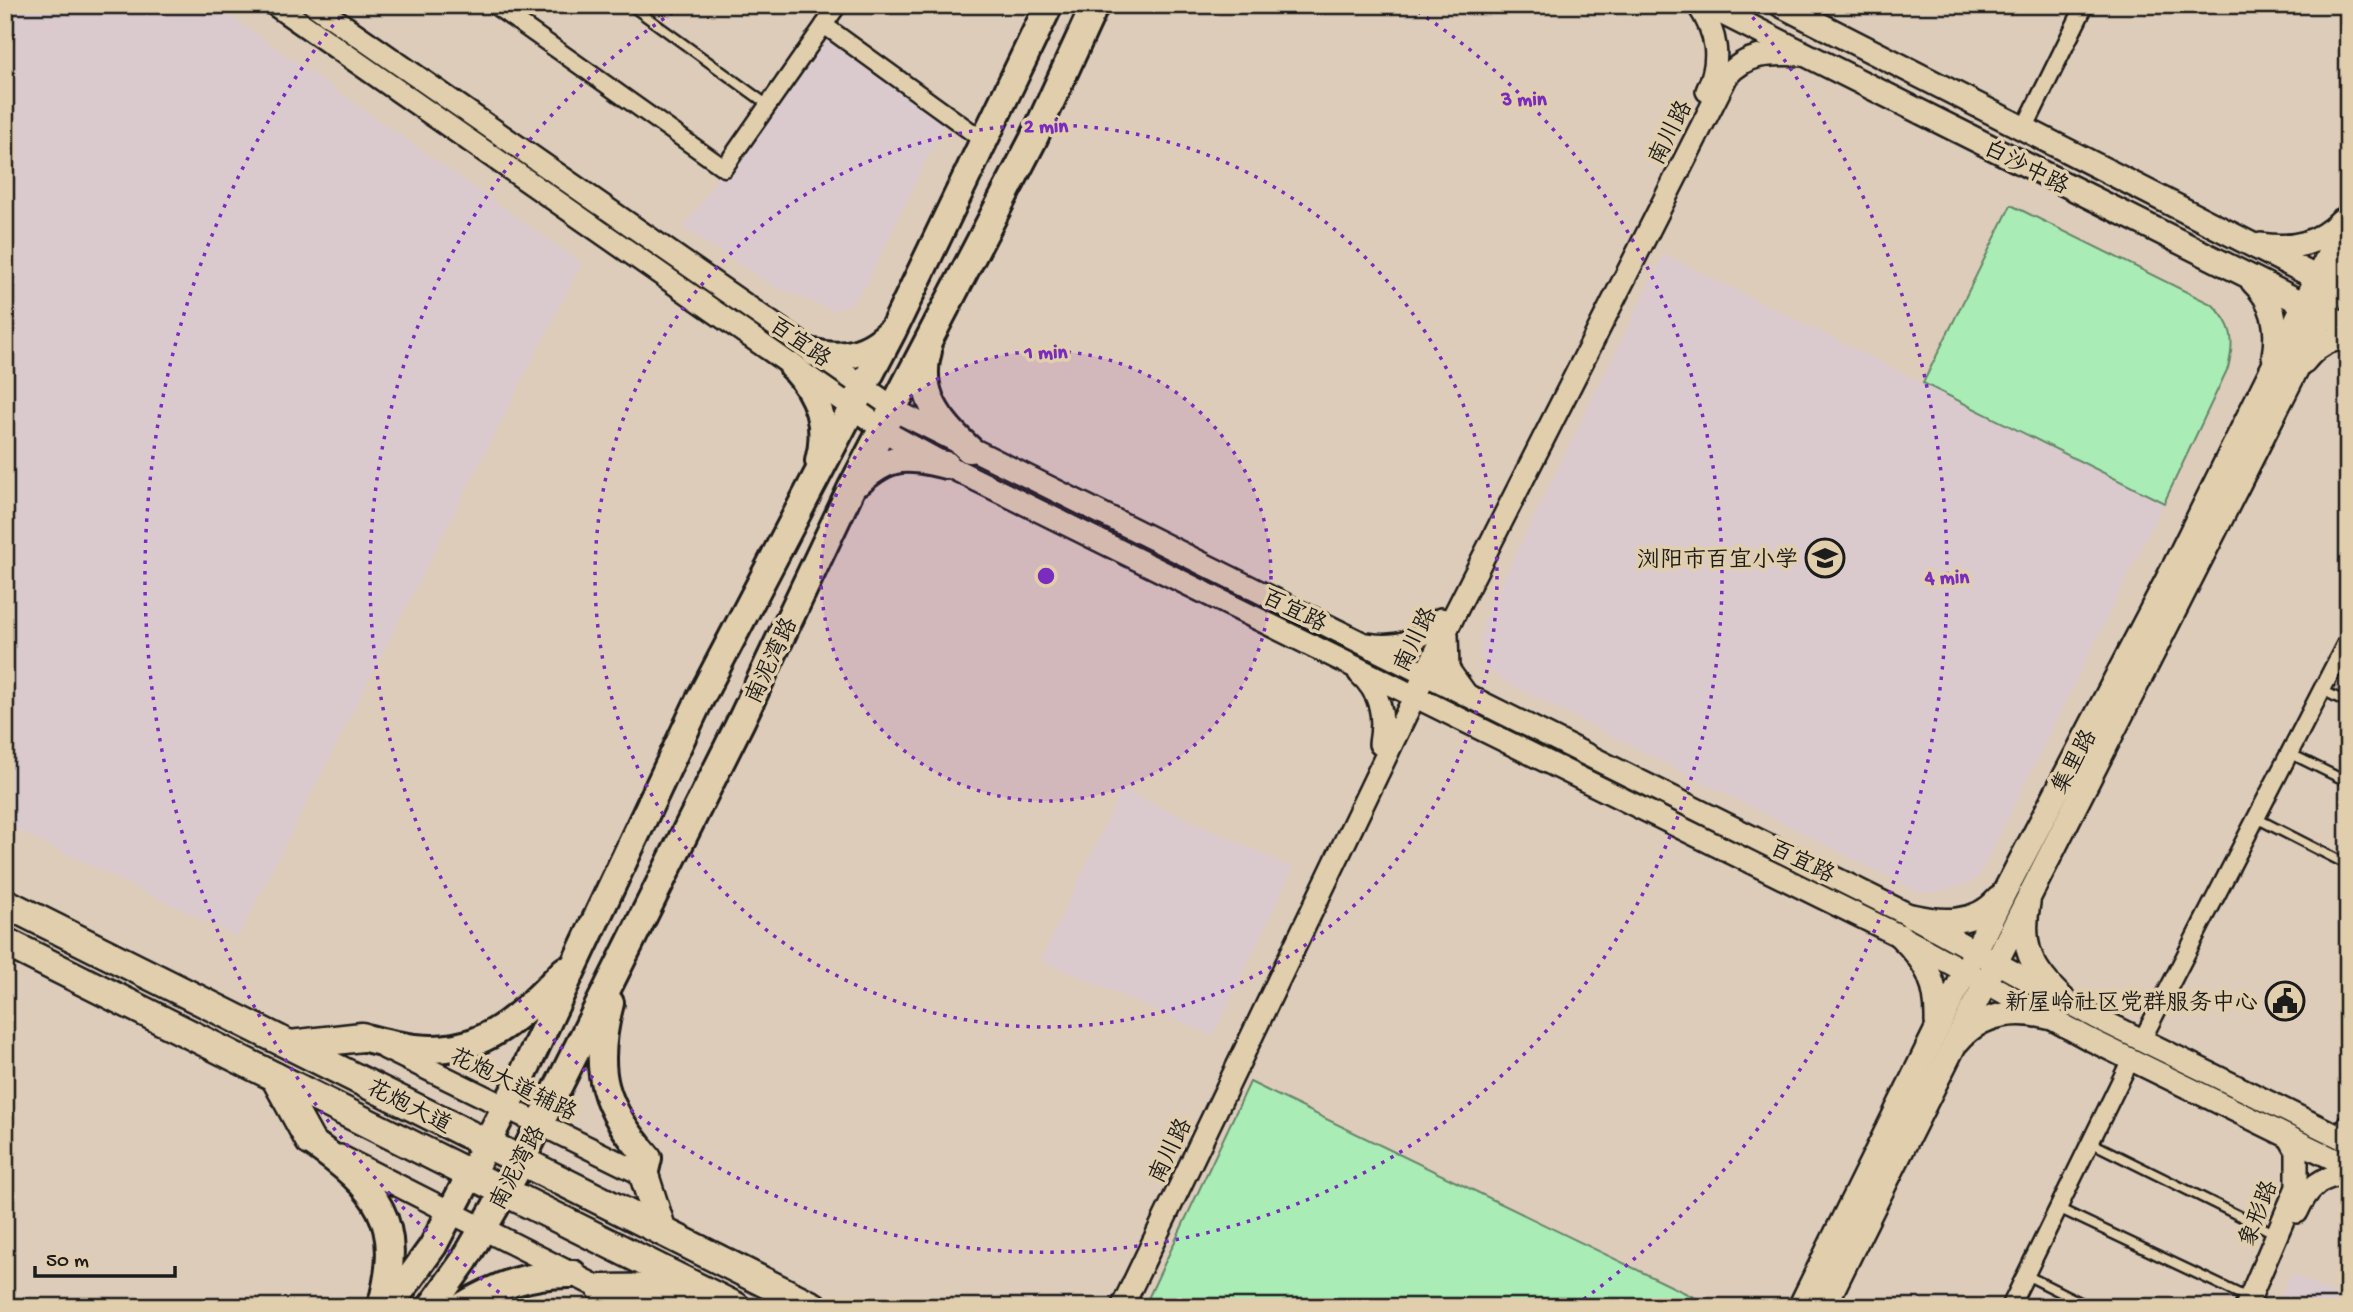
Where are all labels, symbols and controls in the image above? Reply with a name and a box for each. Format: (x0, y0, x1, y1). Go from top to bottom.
text: 3 min (1500, 89, 1548, 114)
street label: 南川路 (1644, 96, 1700, 170)
text: 2 min (1024, 116, 1069, 141)
street label: 白沙中路 (1978, 135, 2073, 202)
street label: 百宜路 (763, 312, 836, 375)
text: 1 min (1024, 342, 1068, 367)
school or university icon: 浏阳市百宜小学 (1804, 537, 1846, 579)
place label: 浏阳市百宜小学 (1637, 547, 1798, 575)
centre of rings (1034, 564, 1058, 588)
text: 4 min (1924, 567, 1970, 592)
street label: 百宜路 (1257, 584, 1331, 639)
street label: 南川路 (1389, 603, 1444, 677)
street label: 南泥湾路 (740, 613, 805, 709)
street label: 集里路 (2046, 725, 2104, 799)
street label: 百宜路 (1765, 835, 1839, 890)
public building icon: 新屋岭社区党群服务中心 (2264, 980, 2306, 1022)
place label: 新屋岭社区党群服务中心 (2005, 990, 2258, 1018)
street label: 花炮大道辅路 (445, 1043, 581, 1129)
street label: 花炮大道 (361, 1074, 456, 1141)
street label: 南川路 (1144, 1114, 1199, 1188)
street label: 南泥湾路 (484, 1121, 553, 1216)
street label: 象形路 (2233, 1176, 2285, 1251)
scale bar (35, 1235, 175, 1279)
text: 50 m (46, 1250, 89, 1275)

